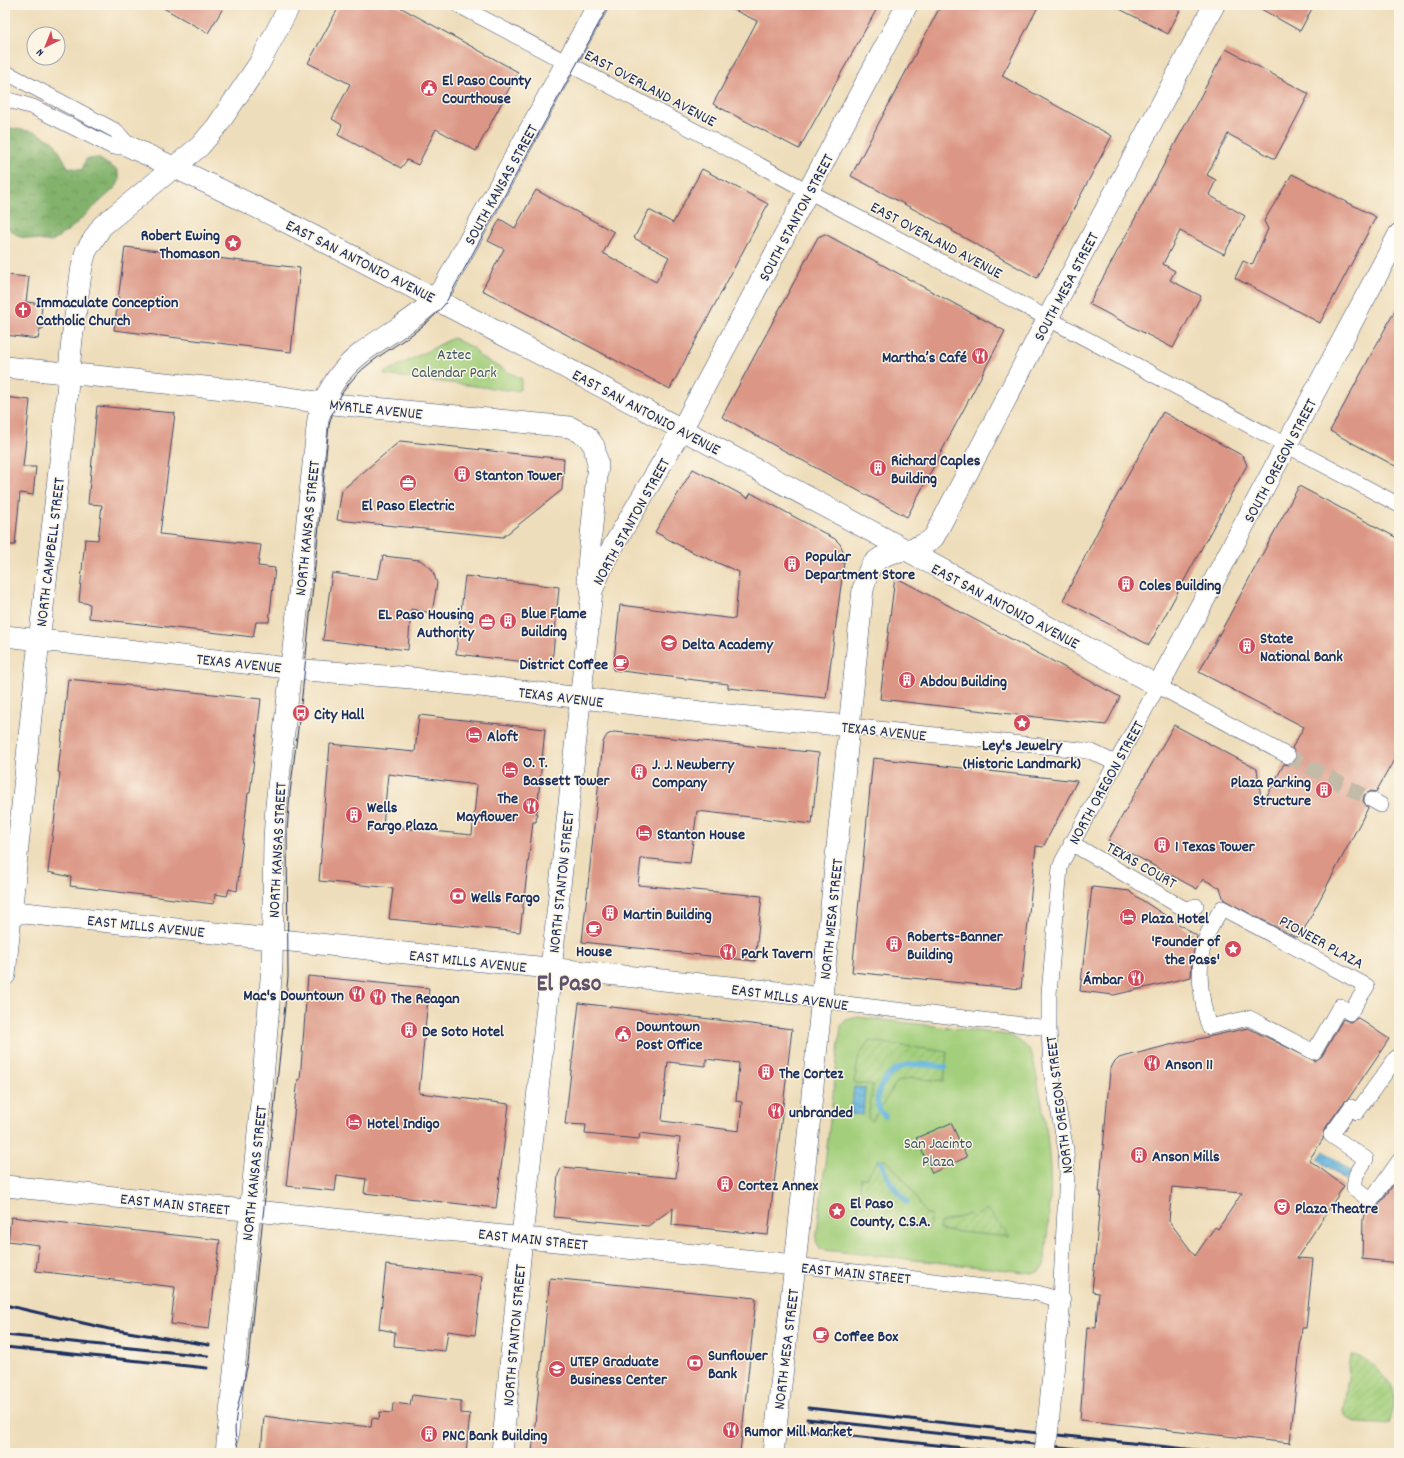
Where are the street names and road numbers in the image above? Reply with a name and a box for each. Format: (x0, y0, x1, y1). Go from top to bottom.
street label: EAST OVERLAND AVENUE (580, 45, 721, 134)
street label: SOUTH KANSAS STREET (459, 120, 545, 250)
street label: SOUTH STANTON STREET (754, 150, 841, 286)
street label: EAST OVERLAND AVENUE (866, 197, 1007, 286)
street label: EAST SAN ANTONIO AVENUE (281, 215, 439, 310)
street label: SOUTH MESA STREET (1029, 228, 1106, 346)
street label: EAST SAN ANTONIO AVENUE (568, 364, 725, 462)
street label: MYRTLE AVENUE (328, 394, 424, 427)
street label: SOUTH OREGON STREET (1239, 395, 1324, 527)
street label: NORTH STANTON STREET (588, 454, 677, 590)
street label: NORTH KANSAS STREET (290, 459, 327, 597)
street label: NORTH CAMPBELL STREET (31, 476, 72, 628)
street label: EAST SAN ANTONIO AVENUE (927, 558, 1084, 656)
street label: TEXAS AVENUE (195, 649, 283, 680)
street label: TEXAS AVENUE (517, 682, 605, 715)
street label: TEXAS AVENUE (840, 717, 928, 748)
street label: NORTH OREGON STREET (1064, 717, 1151, 849)
street label: NORTH KANSAS STREET (263, 781, 294, 919)
street label: NORTH STANTON STREET (544, 810, 581, 954)
street label: TEXAS COURT (1101, 837, 1181, 896)
street label: NORTH MESA STREET (815, 857, 850, 981)
street label: EAST MILLS AVENUE (86, 910, 206, 945)
street label: PIONEER PLAZA (1274, 910, 1368, 976)
street label: EAST MILLS AVENUE (408, 945, 528, 980)
street label: EAST MILLS AVENUE (730, 979, 850, 1018)
street label: NORTH OREGON STREET (1041, 1034, 1080, 1175)
street label: NORTH KANSAS STREET (237, 1104, 274, 1242)
street label: EAST MAIN STREET (119, 1188, 231, 1223)
street label: EAST MAIN STREET (477, 1223, 589, 1258)
street label: EAST MAIN STREET (800, 1257, 912, 1292)
street label: NORTH STANTON STREET (498, 1263, 533, 1407)
street label: NORTH MESA STREET (769, 1287, 806, 1411)

